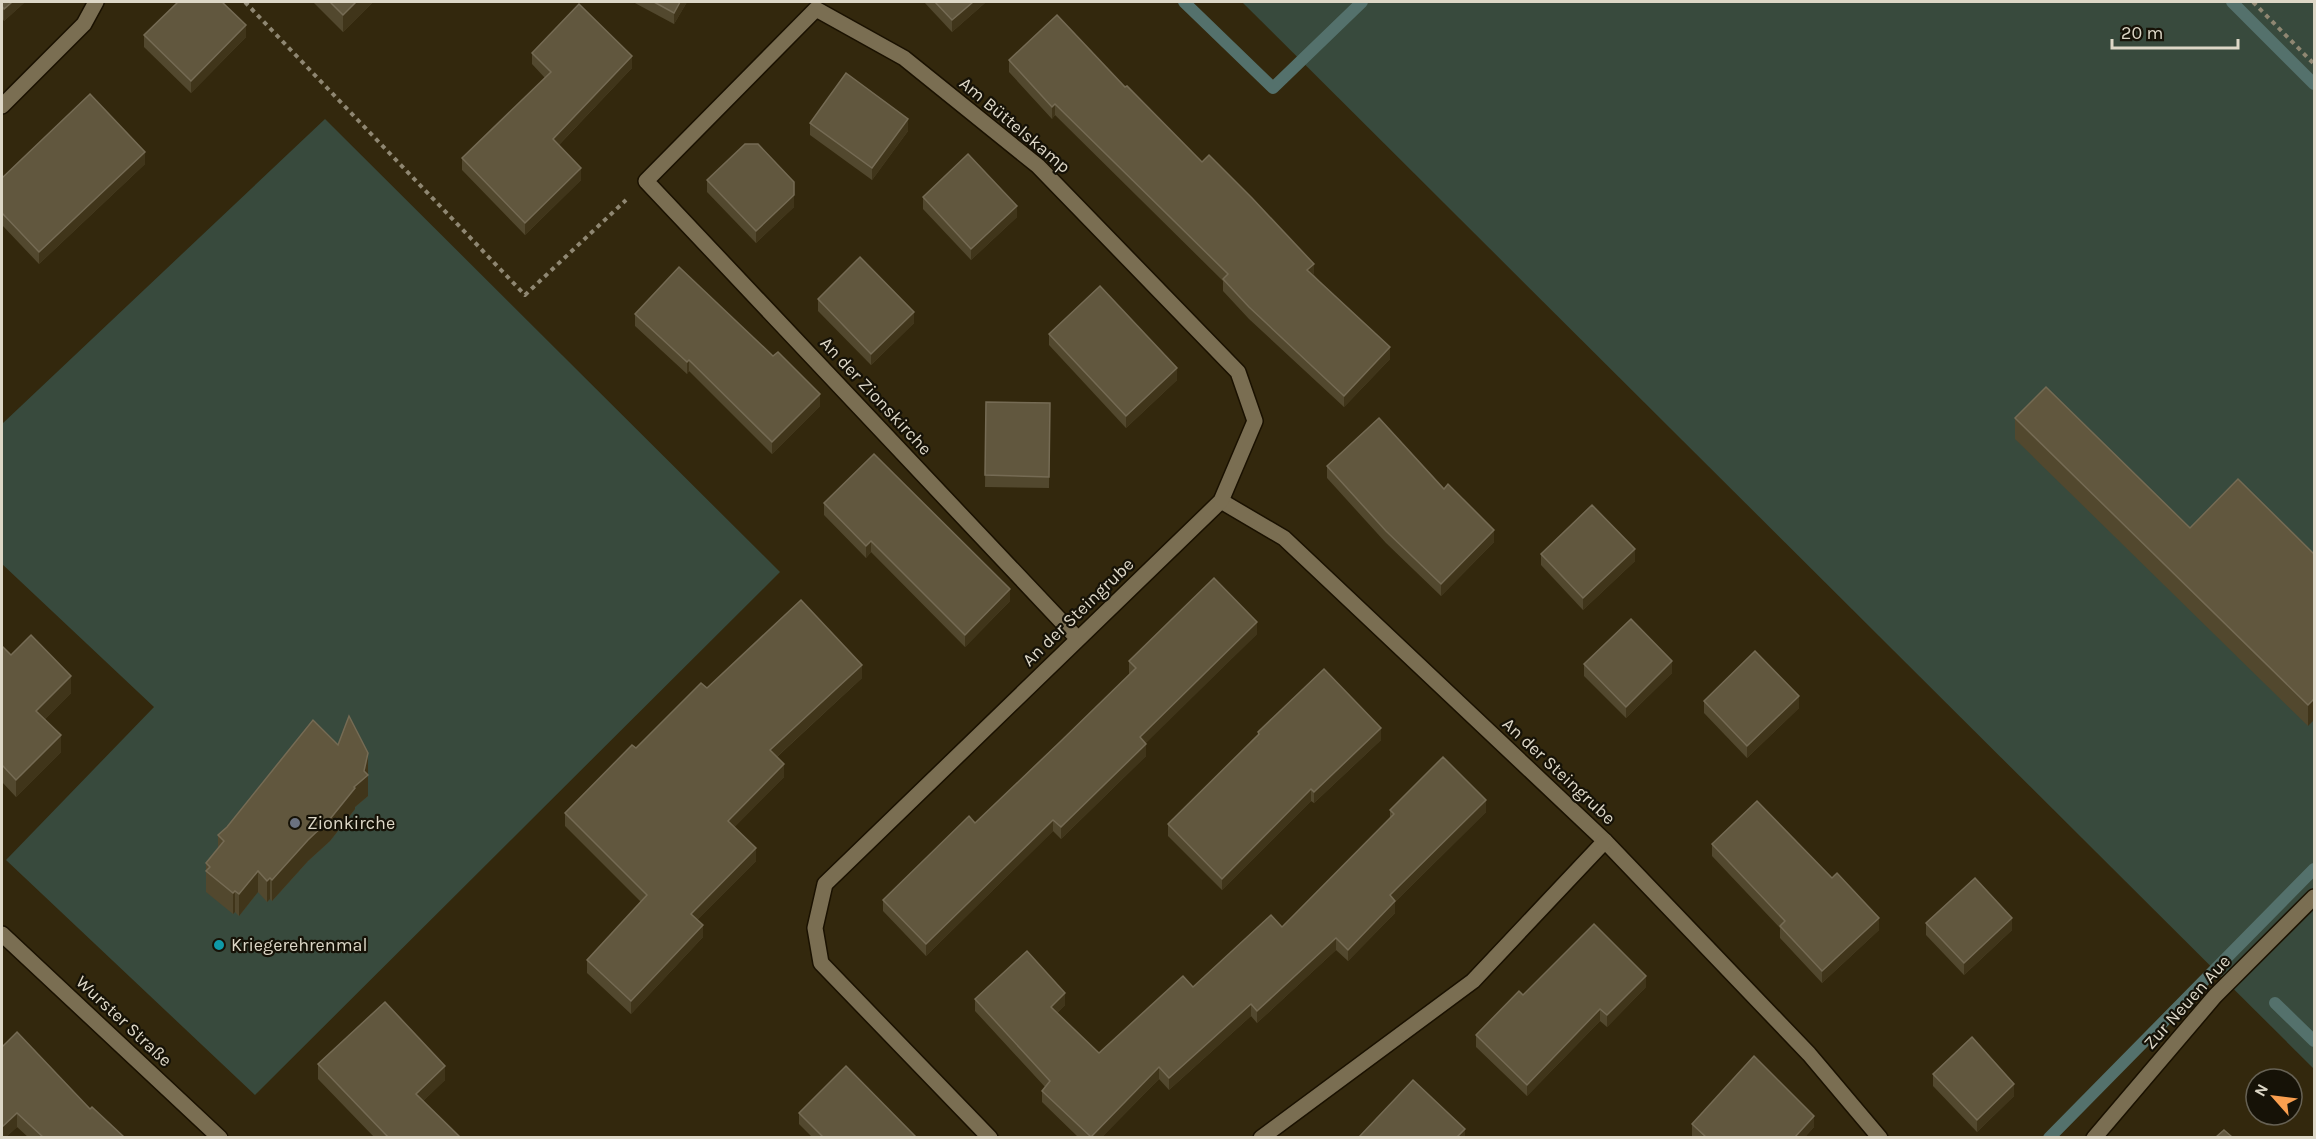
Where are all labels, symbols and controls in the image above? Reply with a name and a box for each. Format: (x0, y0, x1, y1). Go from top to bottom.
scale bar (2112, 12, 2238, 50)
text: 20 m (2121, 22, 2163, 44)
street label: Am Büttelskamp (955, 72, 1075, 178)
street label: An der Zionskirche (816, 332, 936, 460)
street label: An der Steingrube (1018, 553, 1138, 671)
street label: An der Steingrube (1498, 713, 1620, 829)
place label: Zionkirche (307, 812, 395, 834)
marker: Zionkirche (288, 816, 302, 830)
place label: Kriegerehrenmal (231, 934, 367, 956)
marker: Kriegerehrenmal (212, 938, 226, 952)
street label: Zur Neuen Aue (2139, 950, 2235, 1054)
street label: Wurster Straße (71, 971, 177, 1071)
north arrow (2244, 1067, 2304, 1127)
text: N (2250, 1081, 2272, 1100)

